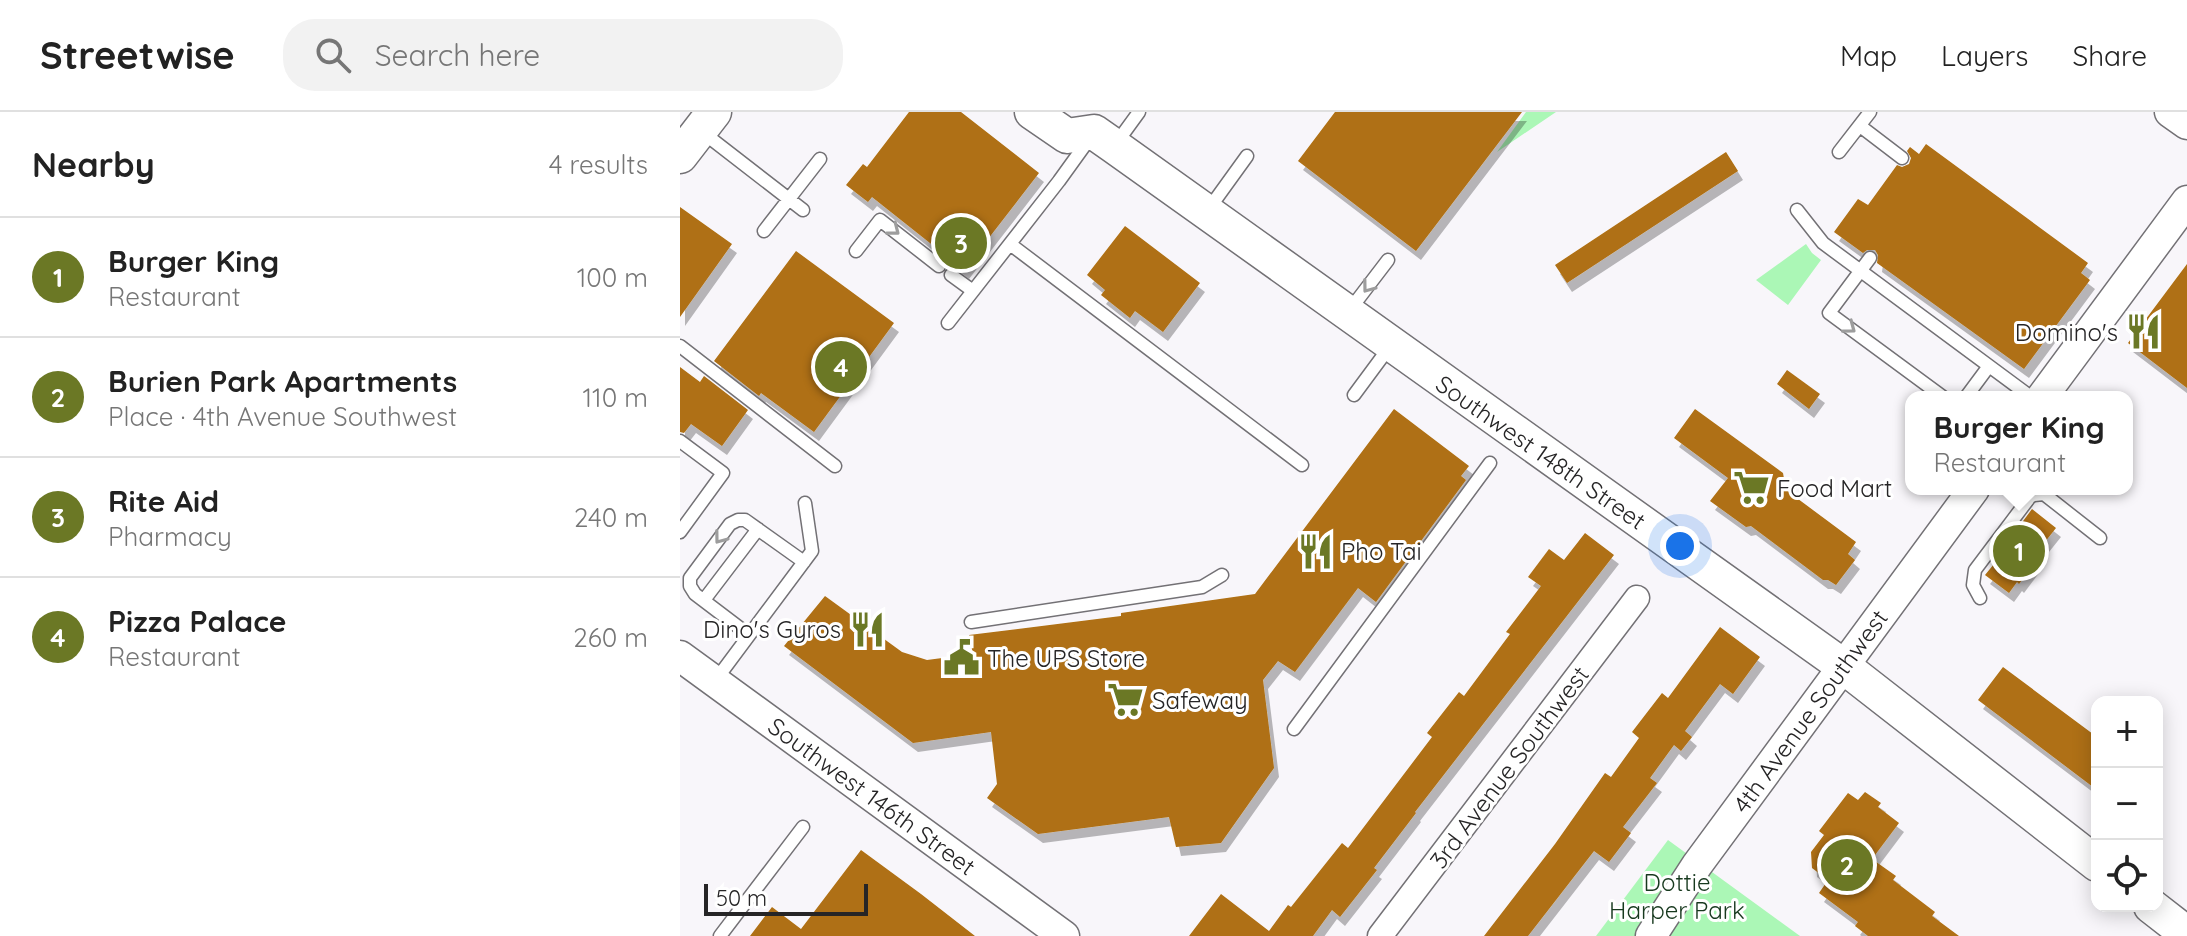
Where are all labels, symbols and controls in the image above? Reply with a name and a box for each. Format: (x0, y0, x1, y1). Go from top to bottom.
search box (283, 19, 843, 91)
text: Streetwise (40, 31, 235, 79)
icon: search (311, 33, 355, 77)
text: Search here (375, 36, 540, 74)
text: Map (1840, 38, 1897, 73)
text: Layers (1941, 38, 2028, 73)
text: Share (2072, 38, 2147, 73)
text: Nearby (32, 143, 155, 186)
text: 4 results (549, 148, 648, 181)
pin: 3 (935, 213, 987, 273)
one-way arrow (885, 221, 900, 235)
text: Burger King (108, 242, 279, 280)
text: 1 (53, 261, 63, 294)
text: 100 m (577, 261, 648, 294)
one-way arrow (1363, 278, 1378, 292)
text: Restaurant (108, 280, 241, 313)
restaurant icon: Domino's (2125, 313, 2163, 351)
place label: Domino's (2015, 317, 2118, 347)
one-way arrow (1841, 319, 1856, 333)
pin: 4 (815, 337, 867, 397)
text: Burien Park Apartments (108, 362, 457, 400)
street label: Southwest 148th Street (1430, 368, 1652, 536)
text: 2 (51, 381, 65, 414)
text: 110 m (582, 381, 648, 414)
popup (1905, 391, 2133, 495)
text: Place · 4th Avenue Southwest (108, 400, 457, 433)
text: Burger King (1933, 408, 2105, 446)
text: Restaurant (1933, 446, 2066, 479)
supermarket icon: Food Mart (1732, 469, 1770, 507)
place label: Food Mart (1777, 473, 1892, 503)
text: Rite Aid (108, 482, 219, 520)
text: 3 (51, 501, 65, 534)
text: 240 m (574, 501, 648, 534)
text: Pharmacy (108, 520, 232, 553)
pin: 1 (1993, 521, 2045, 581)
your location (1660, 526, 1700, 566)
one-way arrow (715, 529, 730, 544)
restaurant icon: Pho Tai (1296, 532, 1334, 570)
place label: Pho Tai (1341, 536, 1422, 566)
text: Pizza Palace (108, 602, 286, 640)
street label: 4th Avenue Southwest (1726, 603, 1894, 819)
restaurant icon: Dino's Gyros (848, 610, 886, 648)
place label: Dino's Gyros (703, 614, 841, 644)
text: 4 (50, 621, 66, 654)
text: 260 m (573, 621, 648, 654)
public building icon: The UPS Store (942, 639, 980, 677)
text: Restaurant (108, 640, 241, 673)
place label: The UPS Store (987, 643, 1145, 673)
street label: 3rd Avenue Southwest (1423, 660, 1595, 874)
supermarket icon: Safeway (1107, 681, 1145, 719)
place label: Safeway (1152, 685, 1248, 715)
map controls (2091, 696, 2163, 912)
button: + (2091, 696, 2163, 768)
street label: Southwest 146th Street (762, 711, 982, 881)
button: − (2091, 768, 2163, 840)
pin: 2 (1821, 835, 1873, 895)
button: locate (2091, 840, 2163, 912)
park label: Dottie Harper Park (1609, 867, 1745, 925)
scale bar (704, 880, 868, 916)
text: 50 m (716, 884, 767, 912)

